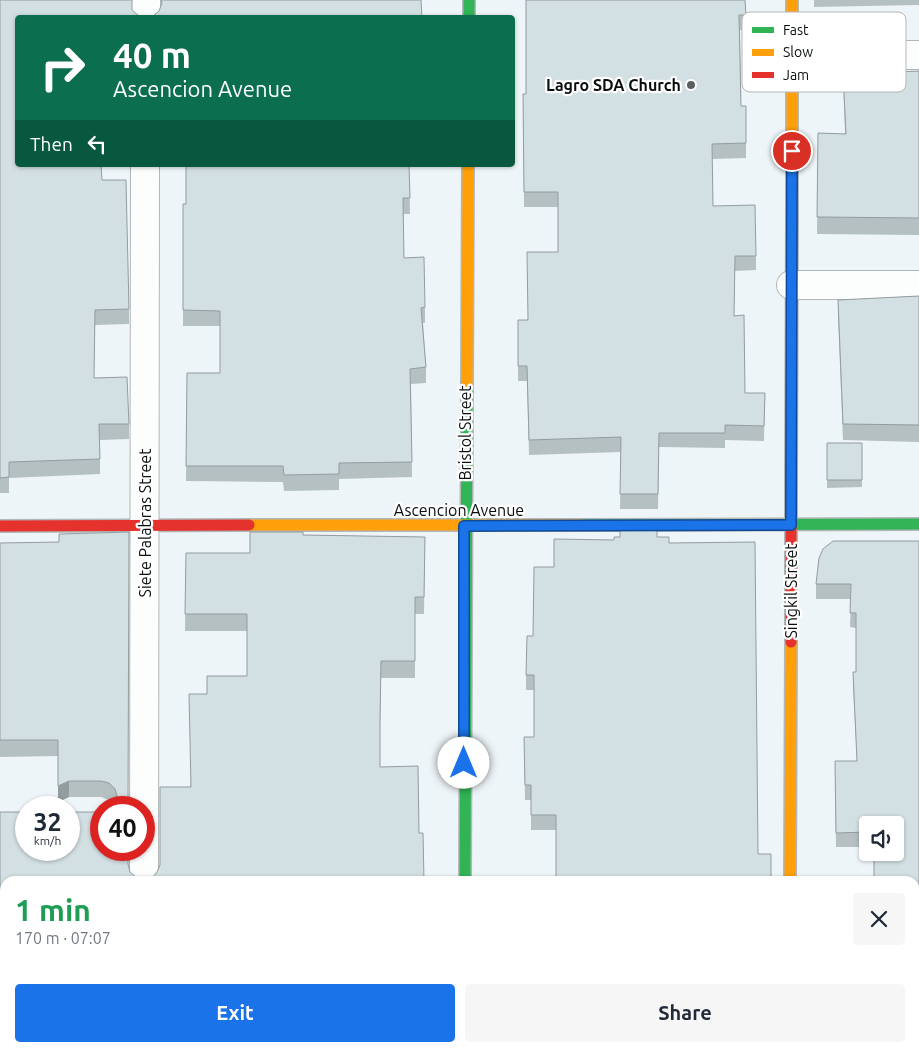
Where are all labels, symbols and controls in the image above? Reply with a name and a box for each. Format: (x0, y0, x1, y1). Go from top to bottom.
legend (742, 12, 906, 92)
text: Fast (783, 22, 809, 38)
icon: right (30, 35, 95, 100)
text: 40 m (113, 35, 191, 75)
text: Slow (783, 44, 813, 60)
text: Jam (783, 67, 809, 83)
text: Ascencion Avenue (113, 76, 292, 101)
place label: Lagro SDA Church (546, 76, 681, 94)
marker: Lagro SDA Church (685, 79, 697, 91)
icon: left (83, 130, 111, 158)
pin (771, 130, 813, 172)
text: Then (30, 133, 73, 155)
icon: arrive (778, 137, 806, 165)
street label: Bristol Street (456, 385, 474, 481)
street label: Siete Palabras Street (136, 448, 154, 597)
street label: Ascencion Avenue (394, 501, 524, 519)
street label: Singkil Street (782, 543, 800, 639)
position arrow (437, 736, 489, 788)
speed limit sign: 40 (90, 796, 155, 861)
text: 32 (33, 808, 62, 836)
map controls (859, 816, 904, 861)
button: sound (859, 816, 904, 861)
text: km/h (34, 834, 61, 847)
text: 1 min (15, 893, 91, 927)
button: close (853, 893, 905, 945)
text: 170 m · 07:07 (15, 929, 111, 947)
button: Exit (15, 984, 455, 1042)
button: Share (465, 984, 905, 1042)

